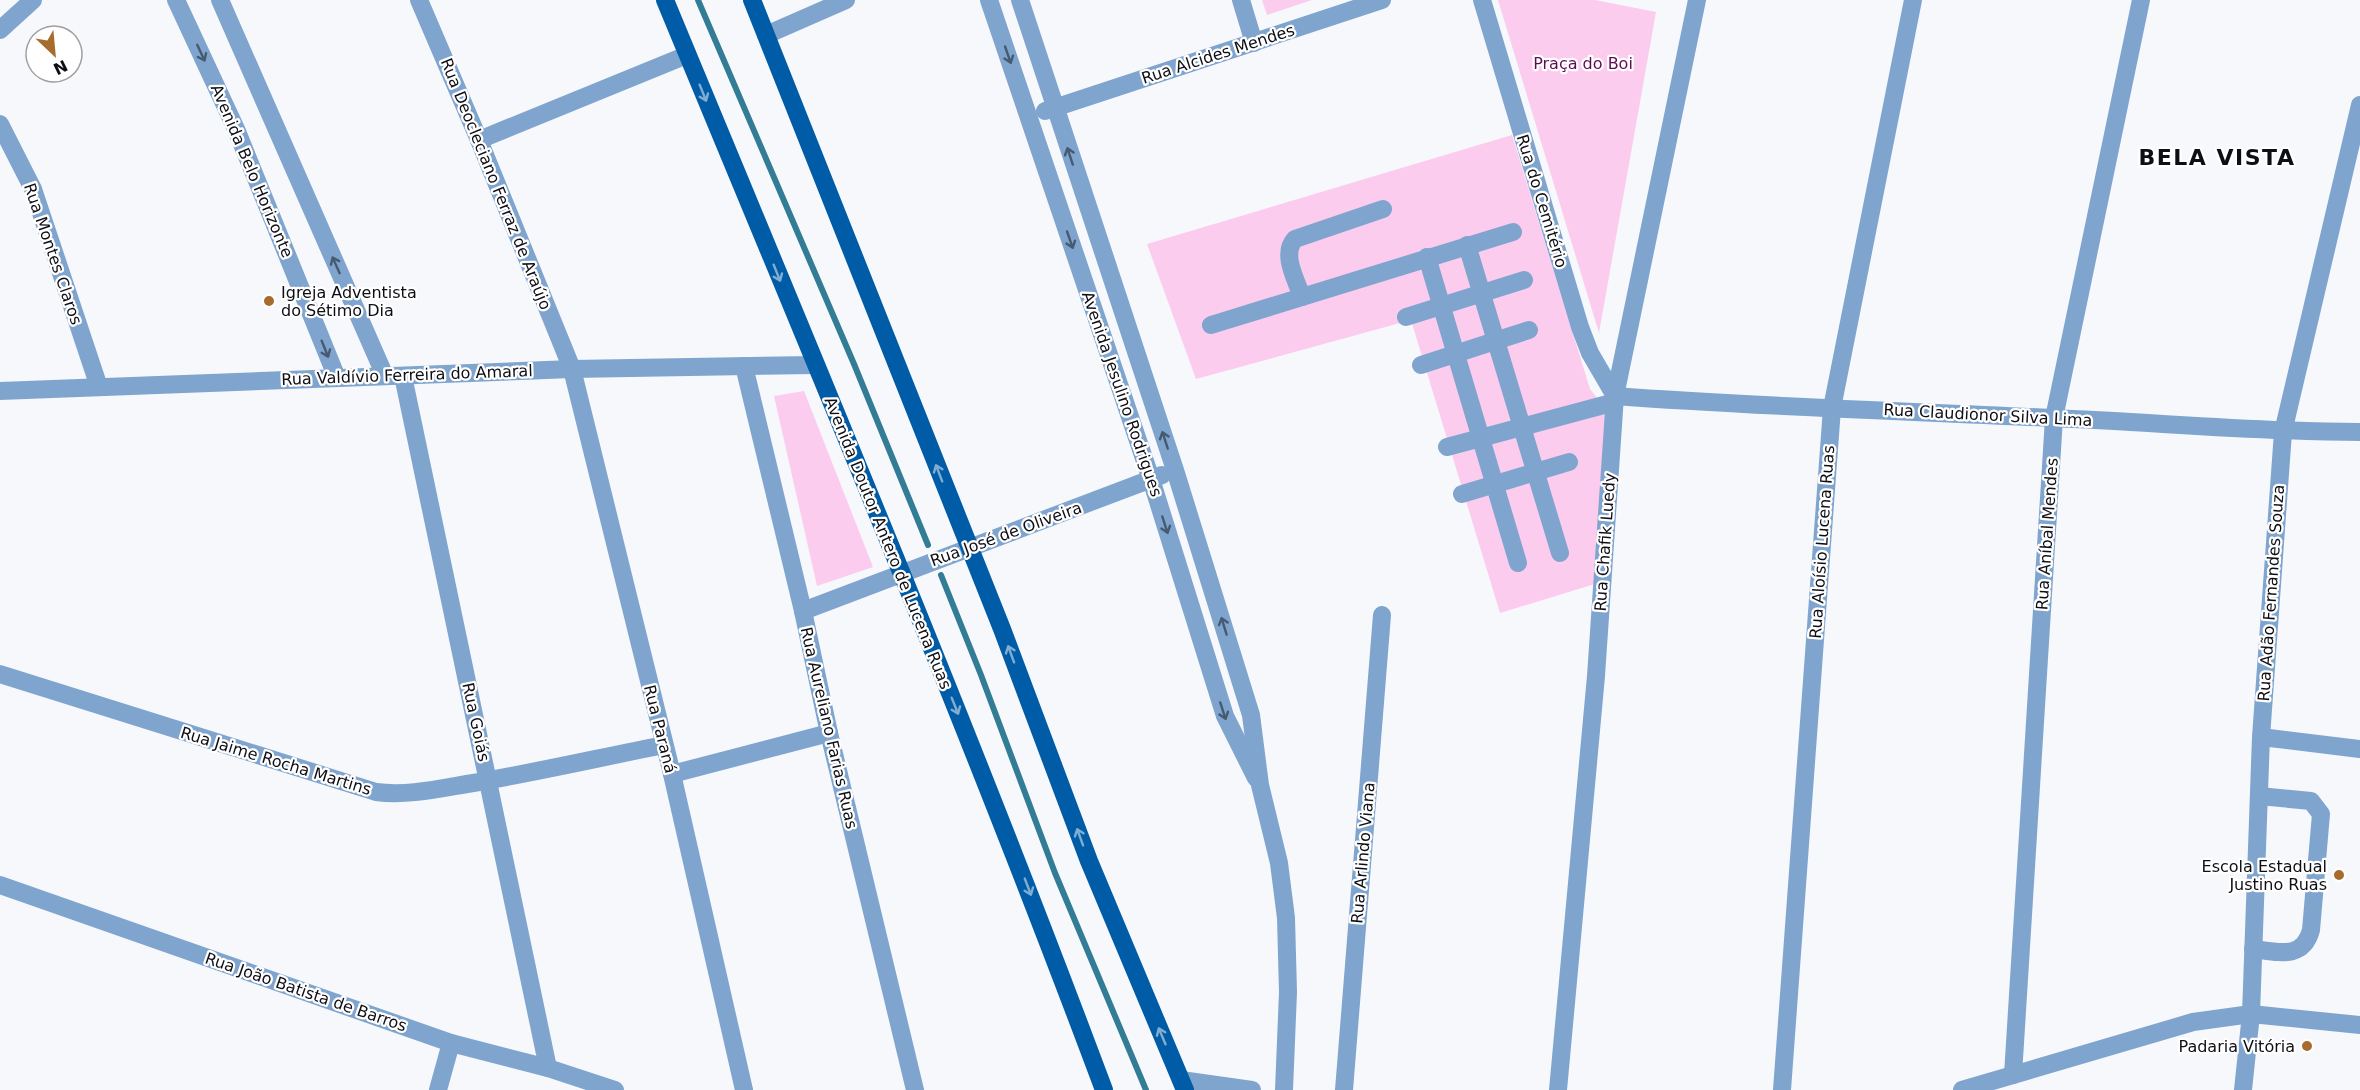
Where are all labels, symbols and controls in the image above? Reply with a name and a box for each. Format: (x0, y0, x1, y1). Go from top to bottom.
street label: Rua Alcides Mendes (1139, 20, 1297, 88)
north arrow (24, 24, 84, 84)
one-way arrow (195, 44, 207, 62)
one-way arrow (1003, 45, 1014, 64)
park label: Praça do Boi (1533, 54, 1633, 73)
street label: Rua Deocleciano Ferraz de Araújo (437, 55, 555, 313)
text: N (50, 56, 71, 79)
street label: Avenida Belo Horizonte (207, 82, 297, 260)
one-way arrow (698, 83, 709, 102)
street label: Rua do Cemitério (1513, 132, 1571, 270)
district label: BELA VISTA (2139, 145, 2295, 170)
one-way arrow (1064, 147, 1075, 166)
street label: Rua Montes Claros (20, 181, 86, 327)
one-way arrow (1065, 230, 1076, 249)
one-way arrow (330, 256, 341, 274)
one-way arrow (772, 264, 783, 282)
place label: Igreja Adventista do Sétimo Dia (281, 283, 417, 320)
street label: Avenida Jesulino Rodrigues (1078, 289, 1166, 499)
marker: Igreja Adventista do Sétimo Dia (262, 294, 276, 308)
one-way arrow (320, 339, 331, 358)
street label: Rua Valdívio Ferreira do Amaral (281, 361, 533, 389)
street label: Avenida Doutor Antero de Lucena Ruas (820, 394, 956, 692)
street label: Rua Claudionor Silva Lima (1883, 400, 2093, 430)
one-way arrow (1159, 431, 1170, 450)
street label: Rua Aloísio Lucena Ruas (1806, 445, 1838, 639)
street label: Rua Aníbal Mendes (2032, 457, 2062, 611)
one-way arrow (933, 464, 944, 482)
street label: Rua Chafik Luedy (1591, 472, 1619, 612)
street label: Rua Adão Fernandes Souza (2254, 484, 2288, 702)
street label: Rua José de Oliveira (928, 498, 1084, 570)
one-way arrow (1160, 515, 1171, 534)
one-way arrow (1218, 617, 1229, 636)
street label: Rua Aureliano Farias Ruas (796, 625, 862, 831)
one-way arrow (1005, 645, 1016, 664)
street label: Rua Goiás (458, 681, 494, 763)
street label: Rua Paraná (640, 683, 680, 775)
one-way arrow (950, 696, 961, 715)
one-way arrow (1219, 701, 1230, 720)
street label: Rua Jaime Rocha Martins (178, 723, 374, 799)
street label: Rua Arlindo Viana (1347, 782, 1379, 924)
one-way arrow (1073, 828, 1084, 846)
place label: Escola Estadual Justino Ruas (2202, 857, 2327, 894)
marker: Escola Estadual Justino Ruas (2332, 868, 2346, 882)
one-way arrow (1023, 877, 1034, 896)
street label: Rua João Batista de Barros (203, 948, 409, 1036)
one-way arrow (1156, 1027, 1167, 1046)
place label: Padaria Vitória (2178, 1037, 2295, 1056)
marker: Padaria Vitória (2300, 1039, 2314, 1053)

